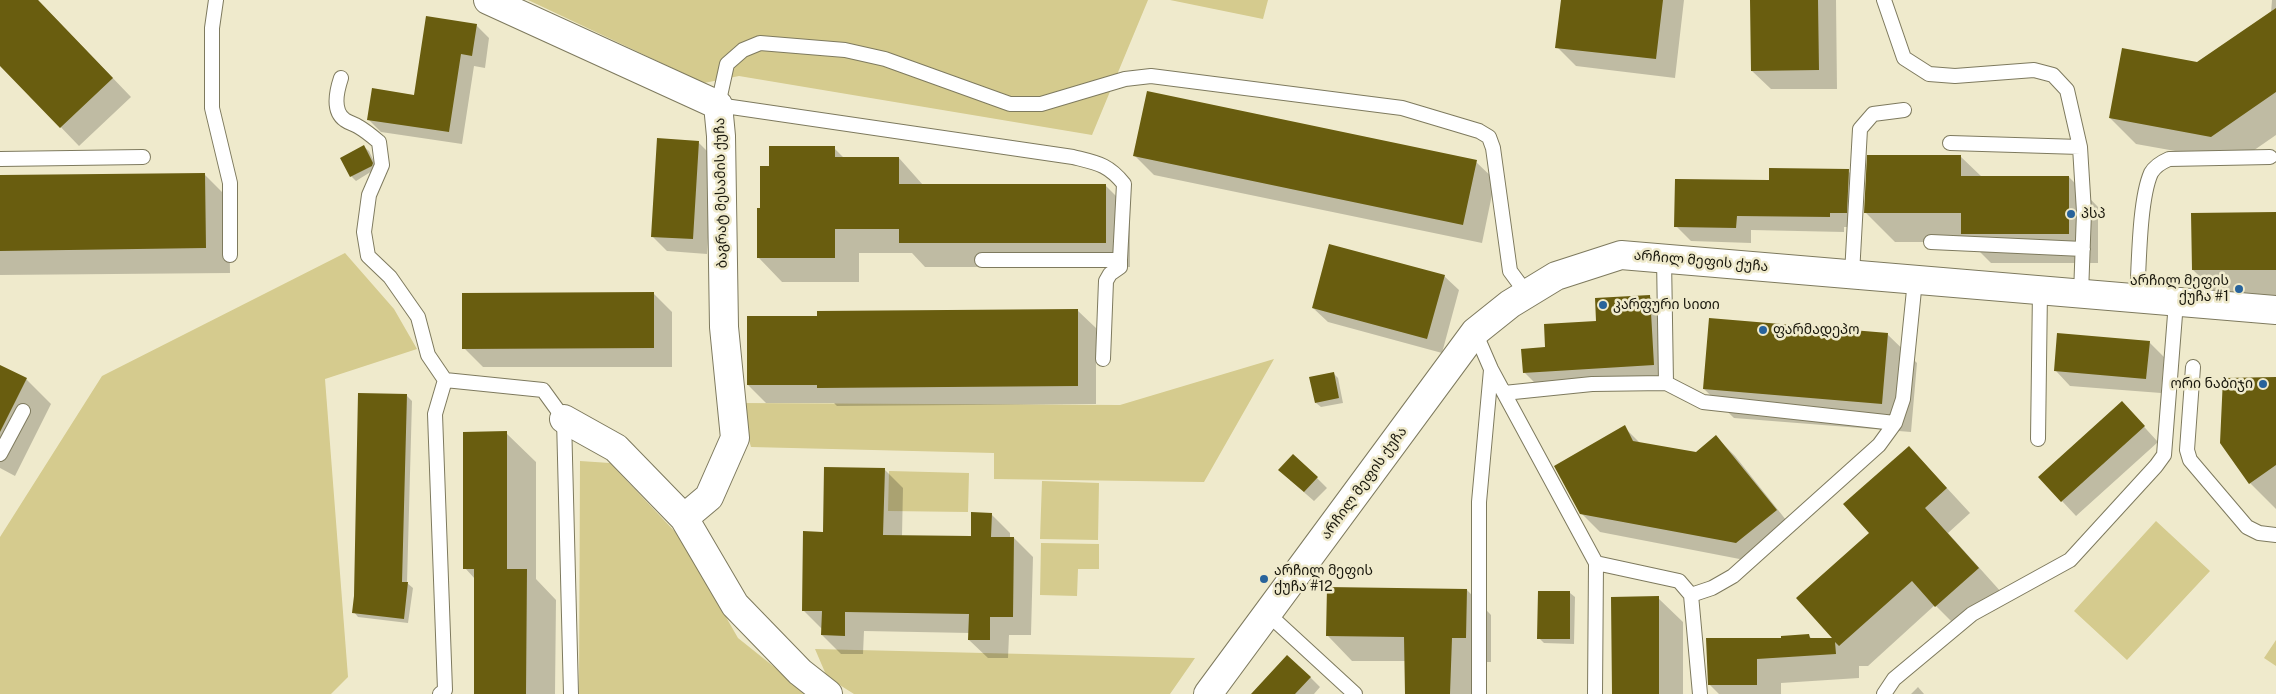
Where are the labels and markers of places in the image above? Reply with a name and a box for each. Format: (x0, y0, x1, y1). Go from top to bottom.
place label: პსპ (2081, 206, 2106, 222)
marker: პსპ (2065, 208, 2077, 220)
place label: არჩილ მეფის ქუჩა #1 (2130, 273, 2229, 306)
marker: არჩილ მეფის ქუჩა #1 (2233, 283, 2245, 295)
place label: კარფური სითი (1613, 297, 1720, 313)
marker: კარფური სითი (1597, 299, 1609, 311)
place label: ფარმადეპო (1773, 322, 1859, 338)
marker: ფარმადეპო (1757, 324, 1769, 336)
place label: ორი ნაბიჯი (2171, 376, 2253, 392)
marker: ორი ნაბიჯი (2257, 378, 2269, 390)
place label: არჩილ მეფის ქუჩა #12 (1274, 563, 1373, 596)
marker: არჩილ მეფის ქუჩა #12 (1258, 573, 1270, 585)

